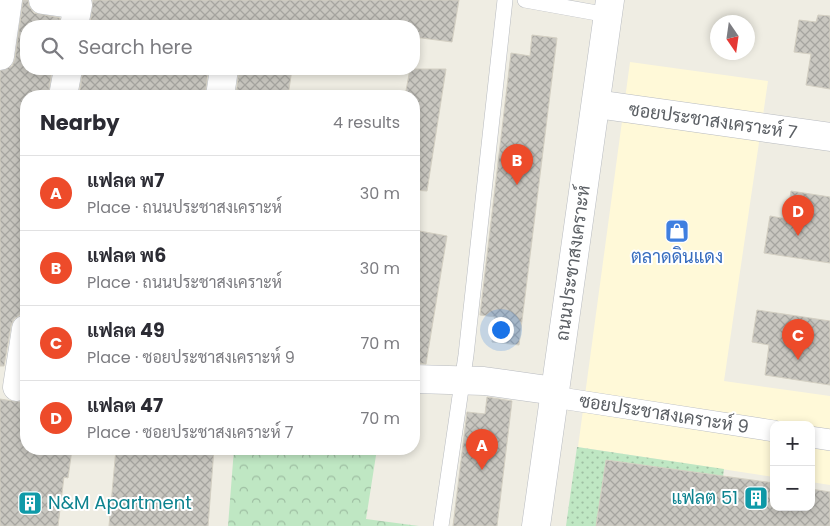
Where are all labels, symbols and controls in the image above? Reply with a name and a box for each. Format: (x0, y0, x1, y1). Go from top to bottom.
north arrow (710, 15, 755, 60)
search box (20, 20, 420, 75)
icon: search (38, 34, 66, 62)
text: Search here (78, 34, 192, 61)
street label: ซอยประชาสงเคราะห์ 7 (627, 96, 799, 145)
text: Nearby (40, 108, 120, 137)
text: 4 results (333, 111, 400, 134)
pin: B (501, 144, 533, 185)
text: แฟลต พ7 (87, 167, 164, 194)
text: A (50, 182, 62, 205)
text: 30 m (360, 182, 400, 205)
street label: ถนนประชาสงเคราะห์ (549, 184, 596, 342)
pin: D (782, 195, 814, 236)
text: Place · ถนนประชาสงเคราะห์ (87, 196, 282, 219)
shop icon: ตลาดดินแดง (664, 218, 690, 244)
text: แฟลต พ6 (87, 242, 166, 269)
place label: ตลาดดินแดง (631, 244, 723, 269)
text: B (51, 257, 61, 280)
text: 30 m (360, 257, 400, 280)
text: Place · ถนนประชาสงเคราะห์ (87, 271, 282, 294)
text: แฟลต 49 (87, 317, 165, 344)
your location (488, 317, 514, 343)
pin: C (782, 319, 814, 360)
text: C (50, 332, 62, 355)
text: 70 m (360, 332, 400, 355)
text: Place · ซอยประชาสงเคราะห์ 9 (87, 346, 295, 369)
street label: ซอยประชาสงเคราะห์ 9 (577, 388, 751, 439)
text: แฟลต 47 (87, 392, 163, 419)
text: D (50, 407, 62, 430)
text: 70 m (360, 407, 400, 430)
text: Place · ซอยประชาสงเคราะห์ 7 (87, 421, 294, 444)
map controls (770, 421, 815, 511)
button: + (770, 421, 815, 466)
pin: A (466, 429, 498, 470)
button: − (770, 466, 815, 511)
place label: แฟลต 51 (671, 485, 738, 510)
building icon: แฟลต 51 (743, 485, 769, 511)
building icon: N&M Apartment (17, 490, 43, 516)
place label: N&M Apartment (48, 490, 192, 515)

